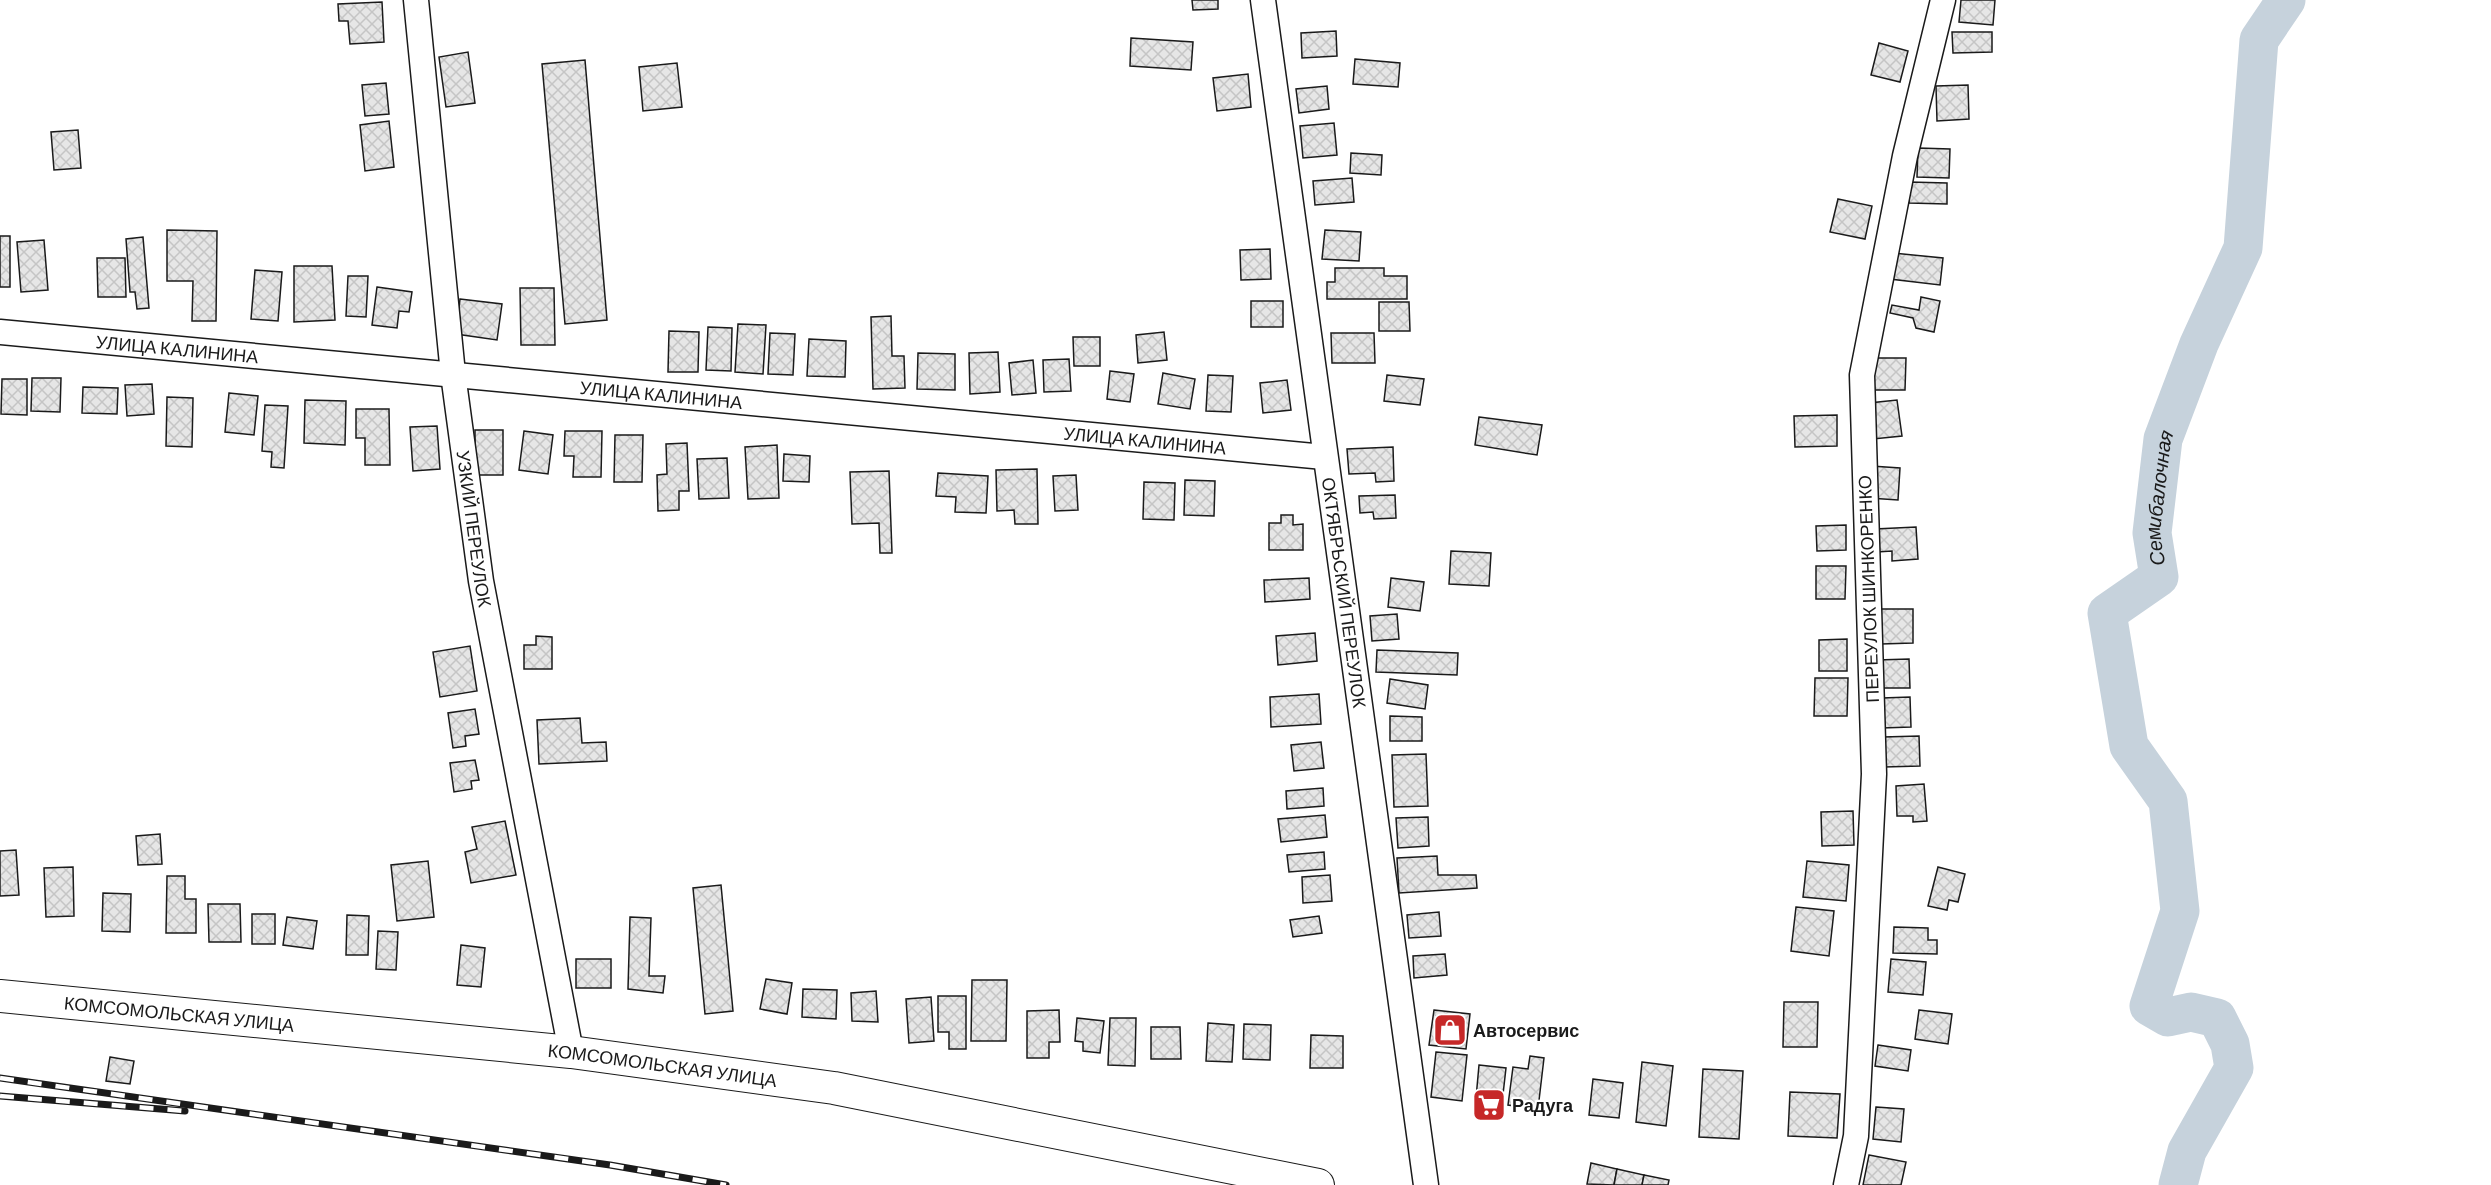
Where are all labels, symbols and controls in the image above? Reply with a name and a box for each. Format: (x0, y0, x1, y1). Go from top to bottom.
street label: УЛИЦА КАЛИНИНА (95, 330, 259, 367)
street label: УЛИЦА КАЛИНИНА (579, 376, 743, 413)
street label: УЛИЦА КАЛИНИНА (1063, 421, 1227, 459)
water label: Семибалочная (2139, 426, 2178, 568)
street label: УЗКИЙ ПЕРЕУЛОК (452, 449, 497, 609)
street label: ПЕРЕУЛОК ШИНКОРЕНКО (1853, 475, 1883, 703)
street label: ОКТЯБРЬСКИЙ ПЕРЕУЛОК (1318, 476, 1371, 710)
street label: КОМСОМОЛЬСКАЯ УЛИЦА (63, 991, 295, 1036)
shop icon: Автосервис (1432, 1012, 1468, 1048)
place label: Автосервис (1473, 1019, 1579, 1041)
street label: КОМСОМОЛЬСКАЯ УЛИЦА (547, 1039, 778, 1091)
supermarket icon: Радуга (1471, 1087, 1507, 1123)
place label: Радуга (1512, 1094, 1574, 1116)

